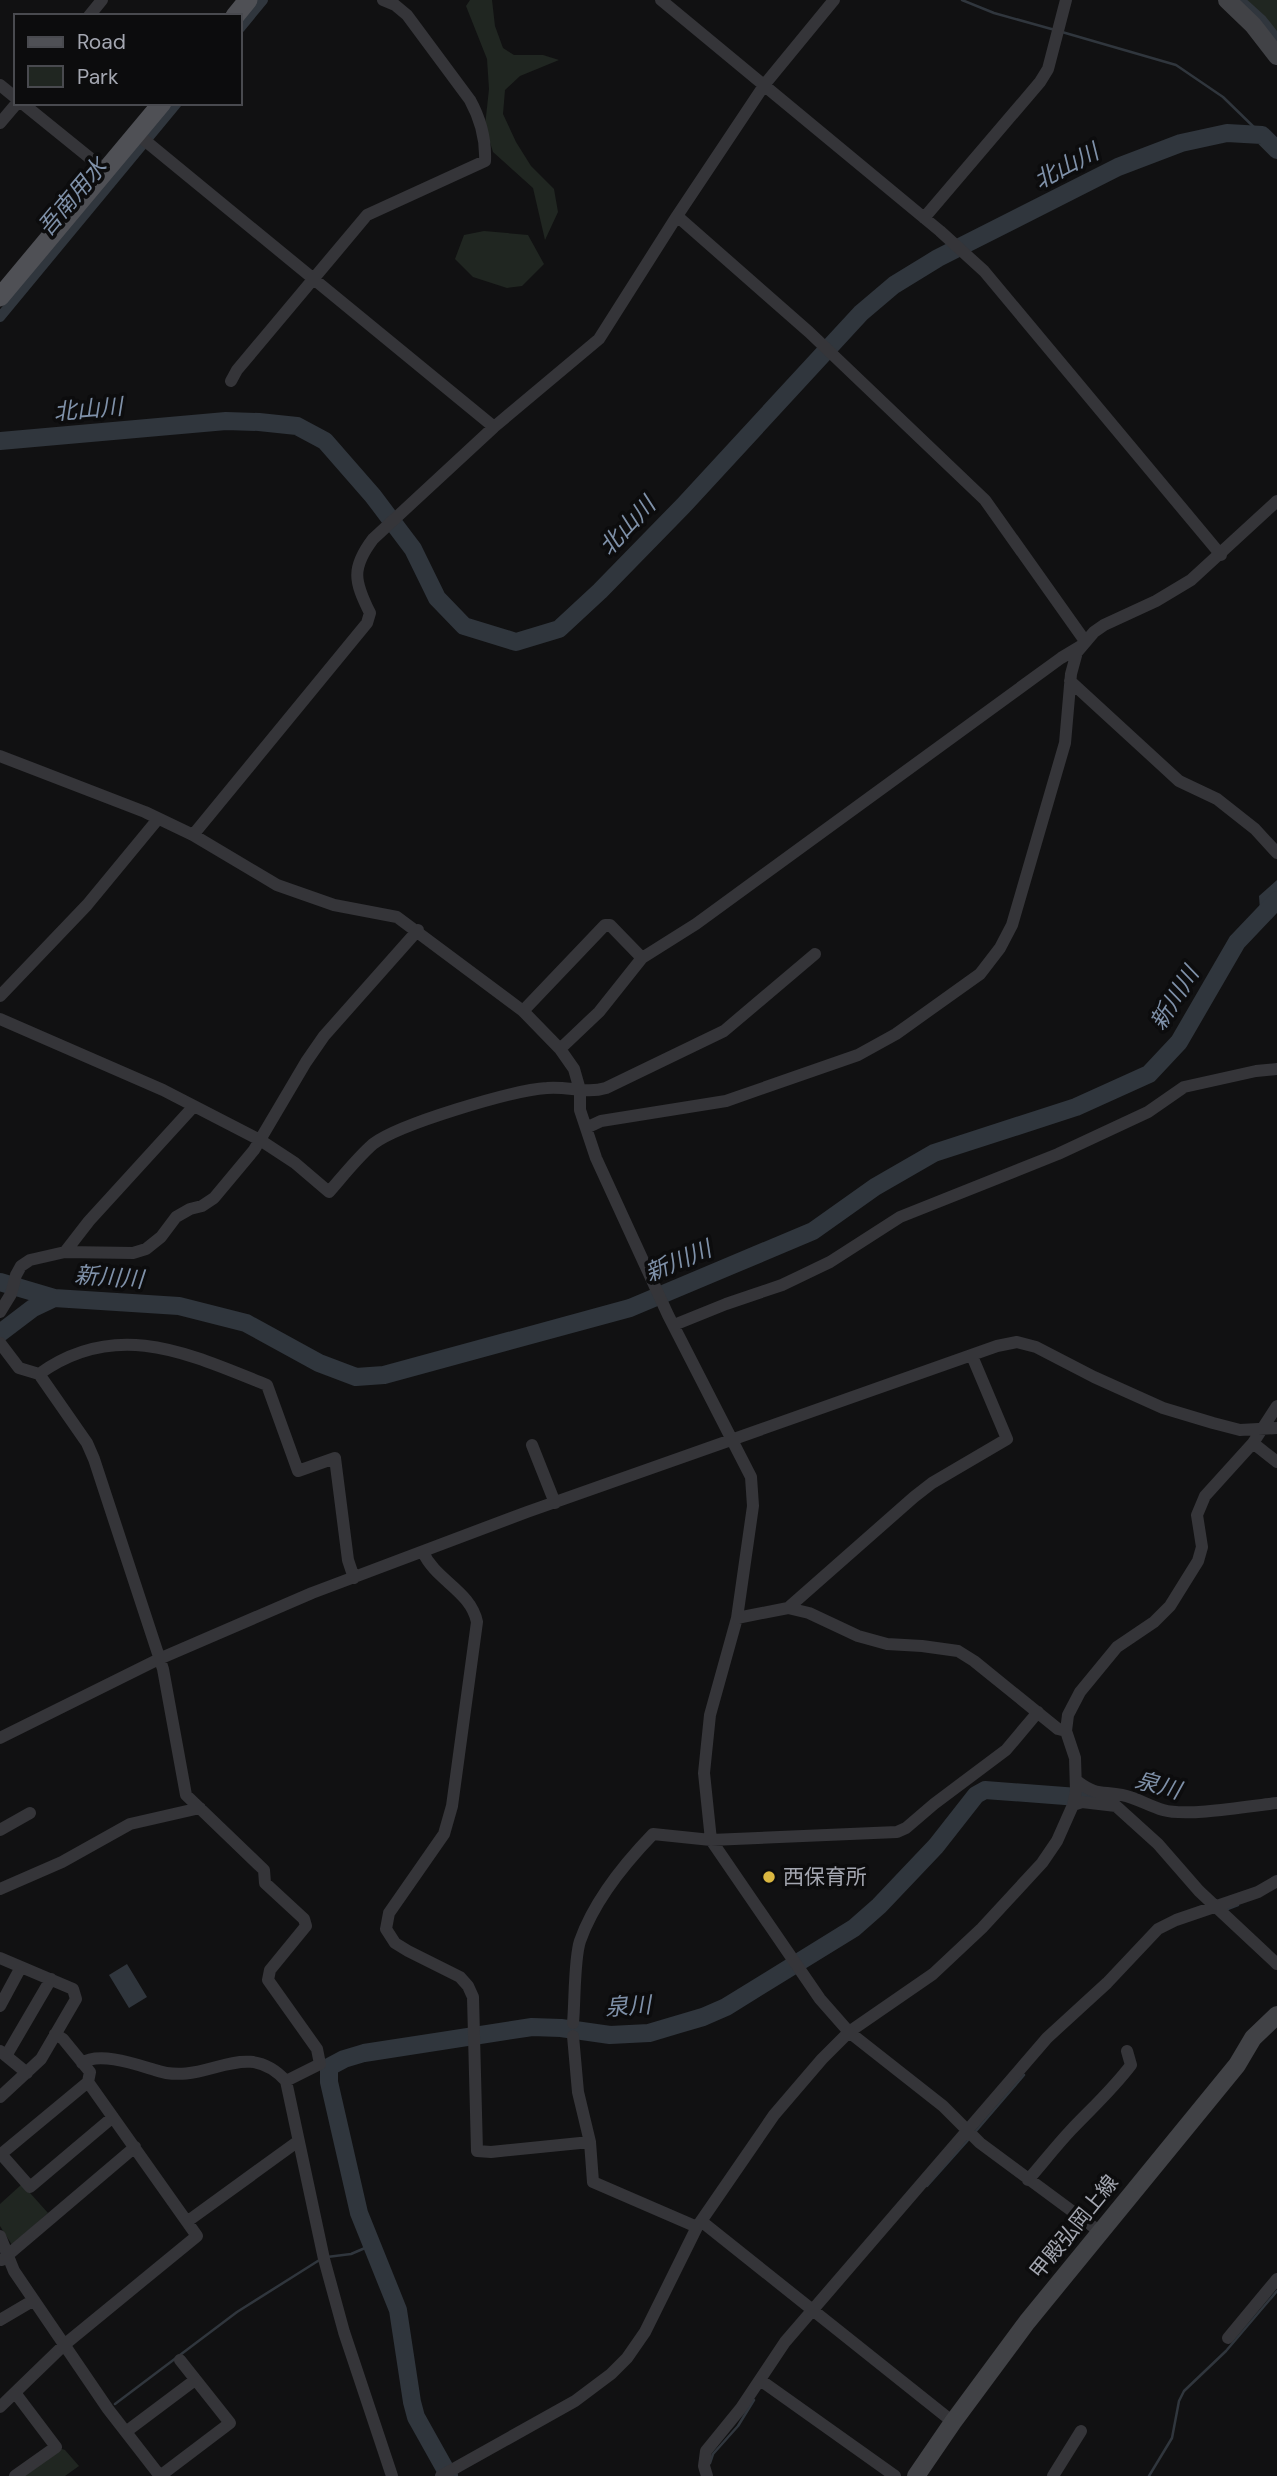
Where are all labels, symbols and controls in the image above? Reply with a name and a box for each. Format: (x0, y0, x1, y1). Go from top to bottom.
legend (14, 14, 242, 105)
text: Road (77, 28, 126, 56)
text: Park (77, 63, 119, 91)
water label: 北山川 (1028, 135, 1106, 195)
water label: 吾南用水 (31, 150, 115, 242)
water label: 北山川 (52, 391, 127, 427)
water label: 北山川 (593, 488, 664, 561)
water label: 新川川 (1143, 958, 1207, 1035)
water label: 新川川 (640, 1233, 718, 1288)
water label: 新川川 (74, 1260, 147, 1295)
water label: 泉川 (1132, 1765, 1187, 1806)
place label: 西保育所 (783, 1863, 867, 1891)
marker: 西保育所 (761, 1869, 777, 1885)
water label: 泉川 (604, 1989, 655, 2023)
street label: 甲殿弘岡上線 (1023, 2169, 1125, 2285)

